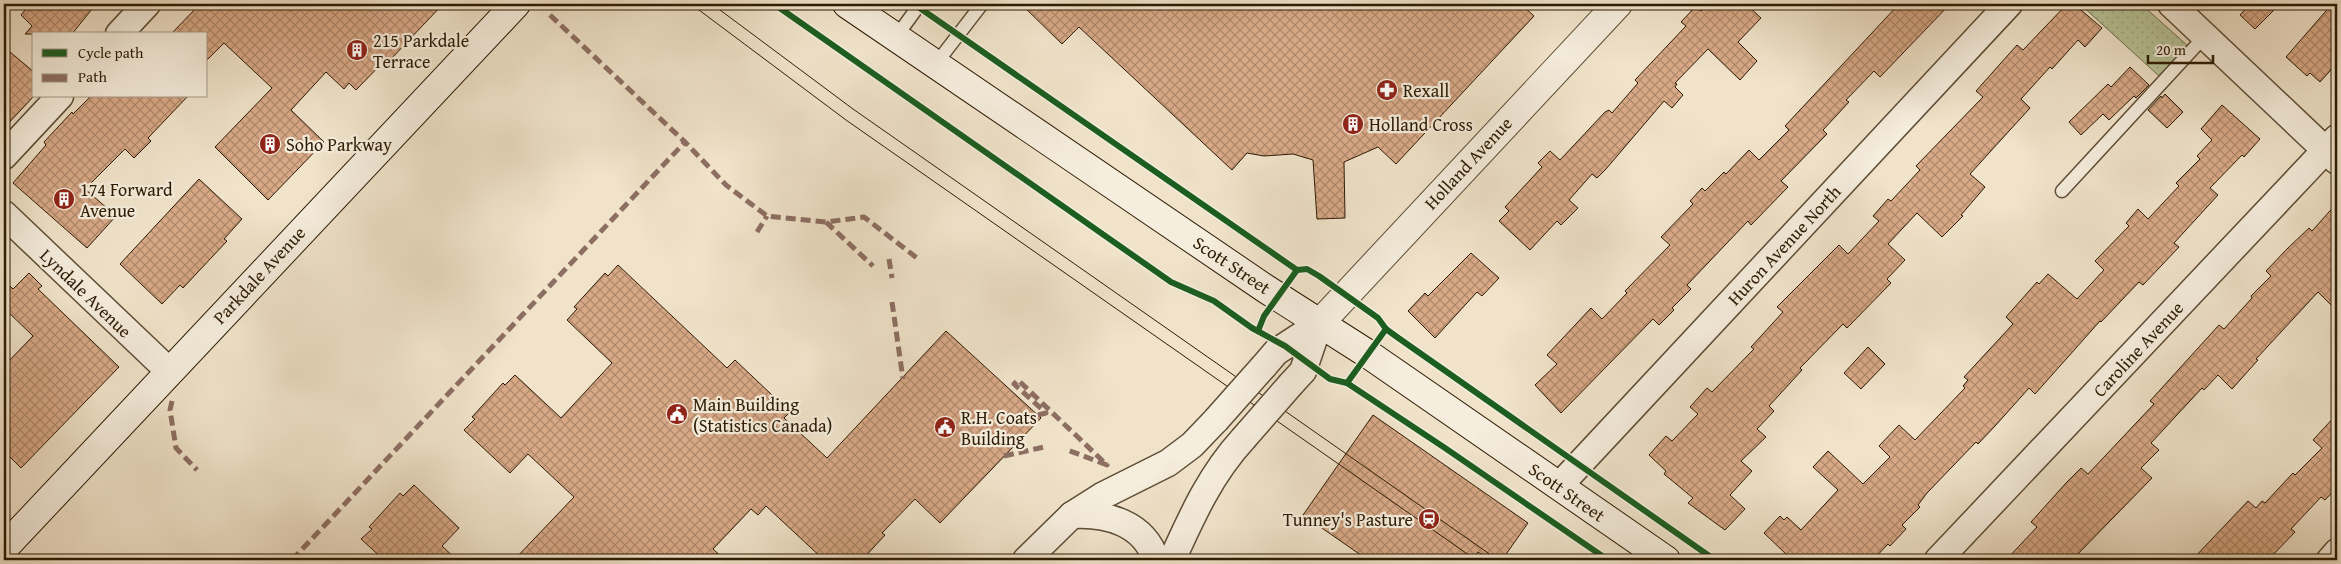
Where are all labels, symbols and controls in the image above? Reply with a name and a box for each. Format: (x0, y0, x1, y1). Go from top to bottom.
place label: 215 Parkdale Terrace (373, 27, 469, 75)
legend (32, 32, 208, 98)
scale bar (2148, 32, 2214, 64)
building icon: 215 Parkdale Terrace (345, 38, 369, 62)
text: 20 m (2156, 39, 2187, 60)
text: Cycle path (78, 42, 144, 63)
text: Path (78, 66, 107, 87)
place label: Rexall (1403, 77, 1449, 104)
pharmacy icon: Rexall (1375, 78, 1399, 102)
street label: Holland Avenue (1418, 110, 1518, 216)
place label: Holland Cross (1369, 111, 1473, 138)
building icon: Holland Cross (1341, 112, 1365, 136)
place label: Soho Parkway (286, 131, 392, 158)
building icon: Soho Parkway (258, 132, 282, 156)
place label: 174 Forward Avenue (80, 176, 173, 224)
street label: Huron Avenue North (1721, 179, 1847, 311)
building icon: 174 Forward Avenue (52, 187, 76, 211)
street label: Parkdale Avenue (206, 220, 312, 330)
street label: Scott Street (1188, 229, 1277, 301)
street label: Lyndale Avenue (34, 242, 138, 344)
street label: Caroline Avenue (2086, 295, 2190, 403)
place label: Main Building (Statistics Canada) (693, 391, 832, 439)
public building icon: Main Building (Statistics Canada) (665, 402, 689, 426)
place label: R.H. Coats Building (961, 404, 1037, 452)
public building icon: R.H. Coats Building (933, 415, 957, 439)
street label: Scott Street (1523, 456, 1611, 529)
place label: Tunney's Pasture (1283, 506, 1413, 533)
station icon: Tunney's Pasture (1417, 507, 1441, 531)

